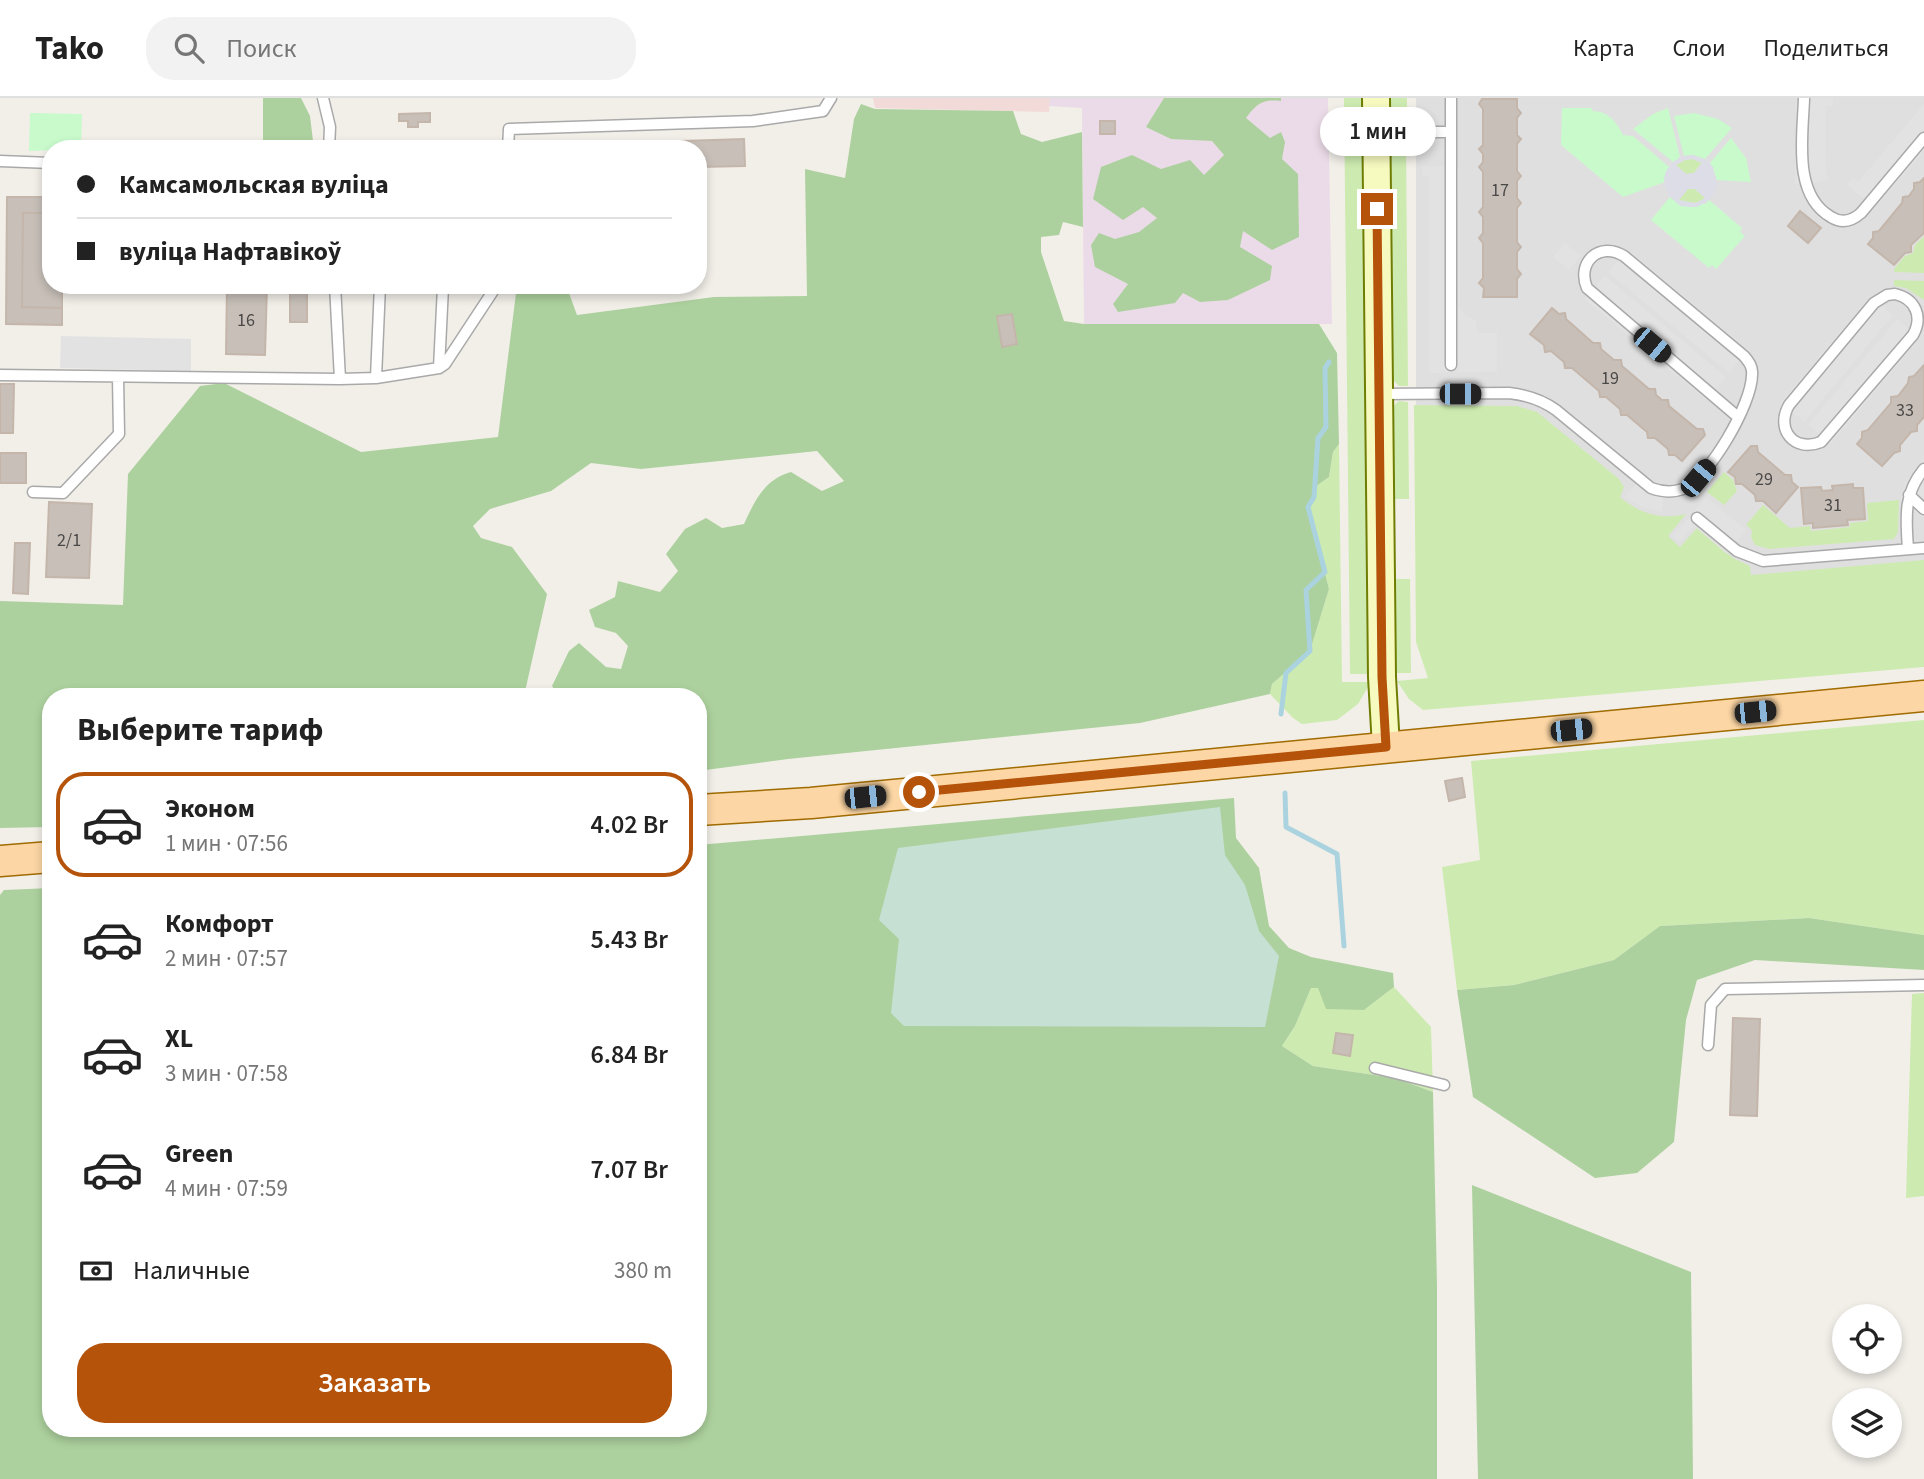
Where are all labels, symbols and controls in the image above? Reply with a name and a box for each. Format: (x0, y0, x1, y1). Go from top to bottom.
search box (146, 17, 636, 80)
text: Tako (35, 25, 104, 72)
icon: search (170, 29, 208, 67)
text: Поиск (226, 30, 296, 67)
text: Карта (1573, 31, 1635, 66)
text: Слои (1673, 31, 1726, 66)
text: Поделиться (1764, 31, 1889, 66)
callout: 1 мин (1319, 108, 1435, 156)
text: 1 мин (1349, 115, 1407, 148)
text: Камсамольская вуліца (119, 166, 389, 203)
house number: 17 (1491, 178, 1509, 203)
route end (1361, 193, 1393, 225)
text: вуліца Нафтавікоў (119, 233, 341, 270)
house number: 16 (237, 308, 255, 333)
car (1630, 323, 1675, 367)
house number: 19 (1601, 366, 1619, 391)
car (1440, 384, 1482, 405)
house number: 33 (1896, 398, 1914, 423)
car (1677, 455, 1720, 501)
house number: 29 (1755, 467, 1773, 492)
house number: 31 (1824, 493, 1842, 518)
house number: 2/1 (57, 528, 81, 553)
car (1734, 699, 1777, 725)
text: Выберите тариф (77, 707, 324, 753)
car (1550, 717, 1593, 743)
route start (903, 776, 935, 808)
car (844, 784, 887, 810)
text: Эконом (165, 790, 255, 827)
icon: car (81, 793, 144, 856)
text: 4.02 Br (590, 806, 668, 843)
text: 1 мин · 07:56 (165, 827, 288, 860)
text: Комфорт (165, 905, 274, 942)
icon: car (81, 908, 144, 971)
text: 5.43 Br (590, 921, 668, 958)
text: 2 мин · 07:57 (165, 942, 288, 975)
text: XL (165, 1020, 193, 1057)
icon: car (81, 1023, 144, 1086)
text: 6.84 Br (590, 1036, 668, 1073)
text: 3 мин · 07:58 (165, 1057, 288, 1090)
text: Green (165, 1135, 233, 1172)
icon: car (81, 1138, 144, 1201)
text: 7.07 Br (590, 1151, 668, 1188)
text: 4 мин · 07:59 (165, 1172, 288, 1205)
icon: cash (77, 1252, 115, 1290)
text: Наличные (133, 1252, 250, 1289)
text: 380 m (614, 1254, 672, 1287)
map controls (1832, 1304, 1902, 1458)
button: locate (1832, 1304, 1902, 1374)
button: Заказать (77, 1343, 672, 1423)
button: layers (1832, 1388, 1902, 1458)

